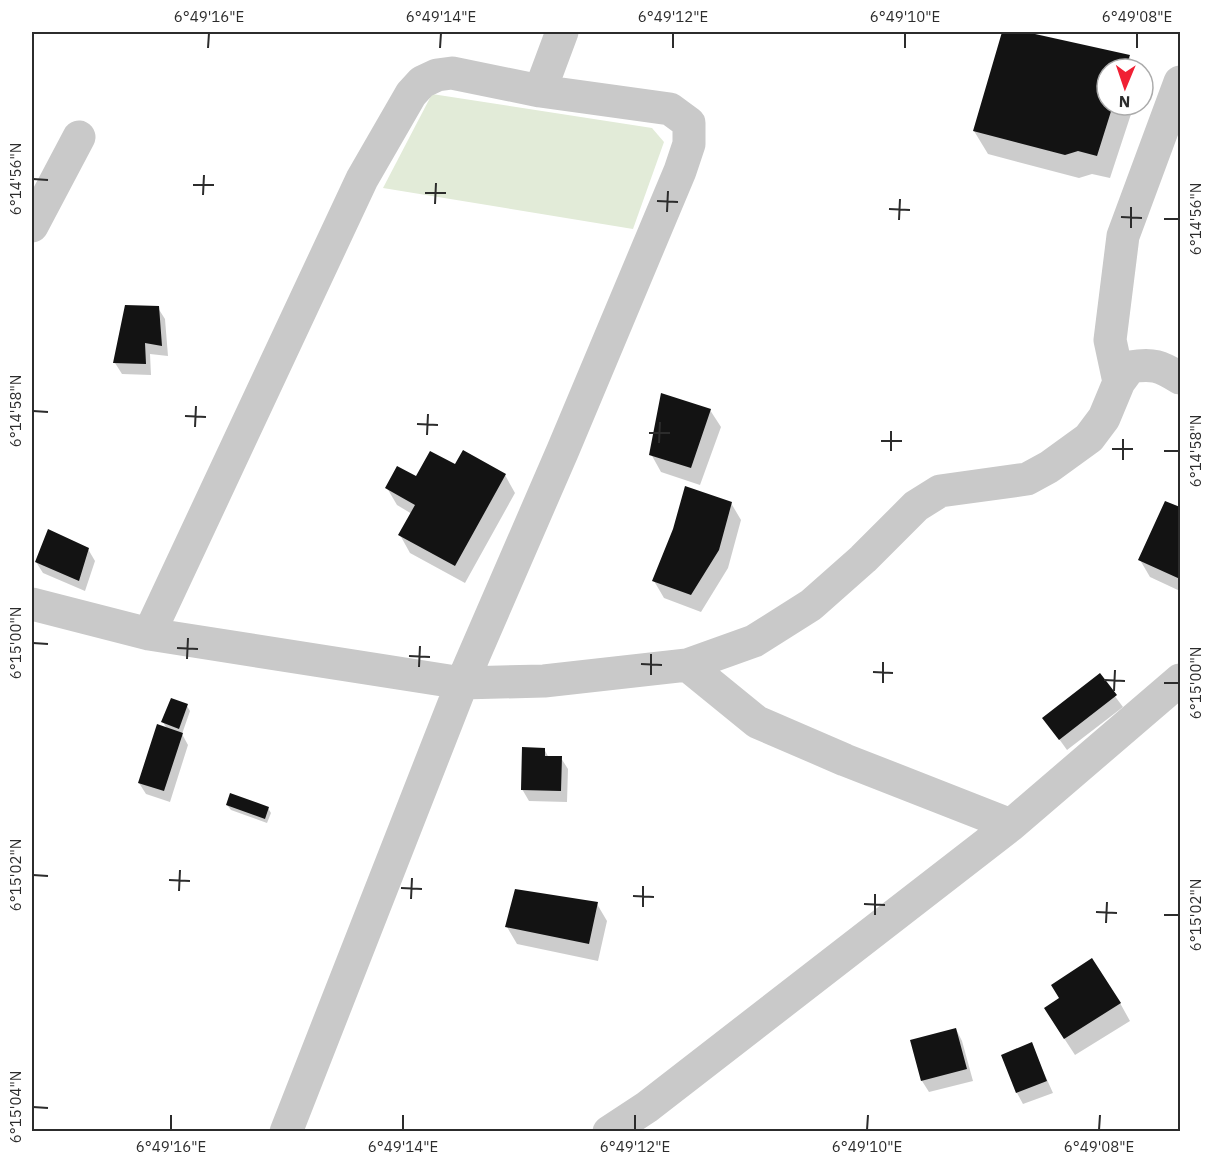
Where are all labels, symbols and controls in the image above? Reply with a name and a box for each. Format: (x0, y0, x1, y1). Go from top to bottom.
text: 6°49'16"E (174, 7, 244, 26)
text: 6°49'14"E (406, 7, 476, 26)
text: 6°49'12"E (638, 7, 708, 26)
text: 6°49'10"E (870, 7, 940, 26)
text: 6°49'08"E (1102, 7, 1172, 26)
north arrow (1095, 57, 1155, 117)
text: N (1118, 92, 1131, 112)
text: 6°14'56"N (6, 143, 25, 215)
text: 6°14'56"N (1186, 183, 1205, 255)
text: 6°14'58"N (6, 375, 25, 447)
text: 6°14'58"N (1186, 415, 1205, 487)
text: 6°15'00"N (6, 607, 25, 679)
text: 6°15'00"N (1186, 647, 1205, 719)
text: 6°15'02"N (6, 839, 25, 911)
text: 6°15'02"N (1186, 879, 1205, 951)
text: 6°15'04"N (6, 1071, 25, 1143)
text: 6°49'16"E (136, 1137, 206, 1156)
text: 6°49'14"E (368, 1137, 438, 1156)
text: 6°49'12"E (600, 1137, 670, 1156)
text: 6°49'10"E (832, 1137, 902, 1156)
text: 6°49'08"E (1064, 1137, 1134, 1156)

